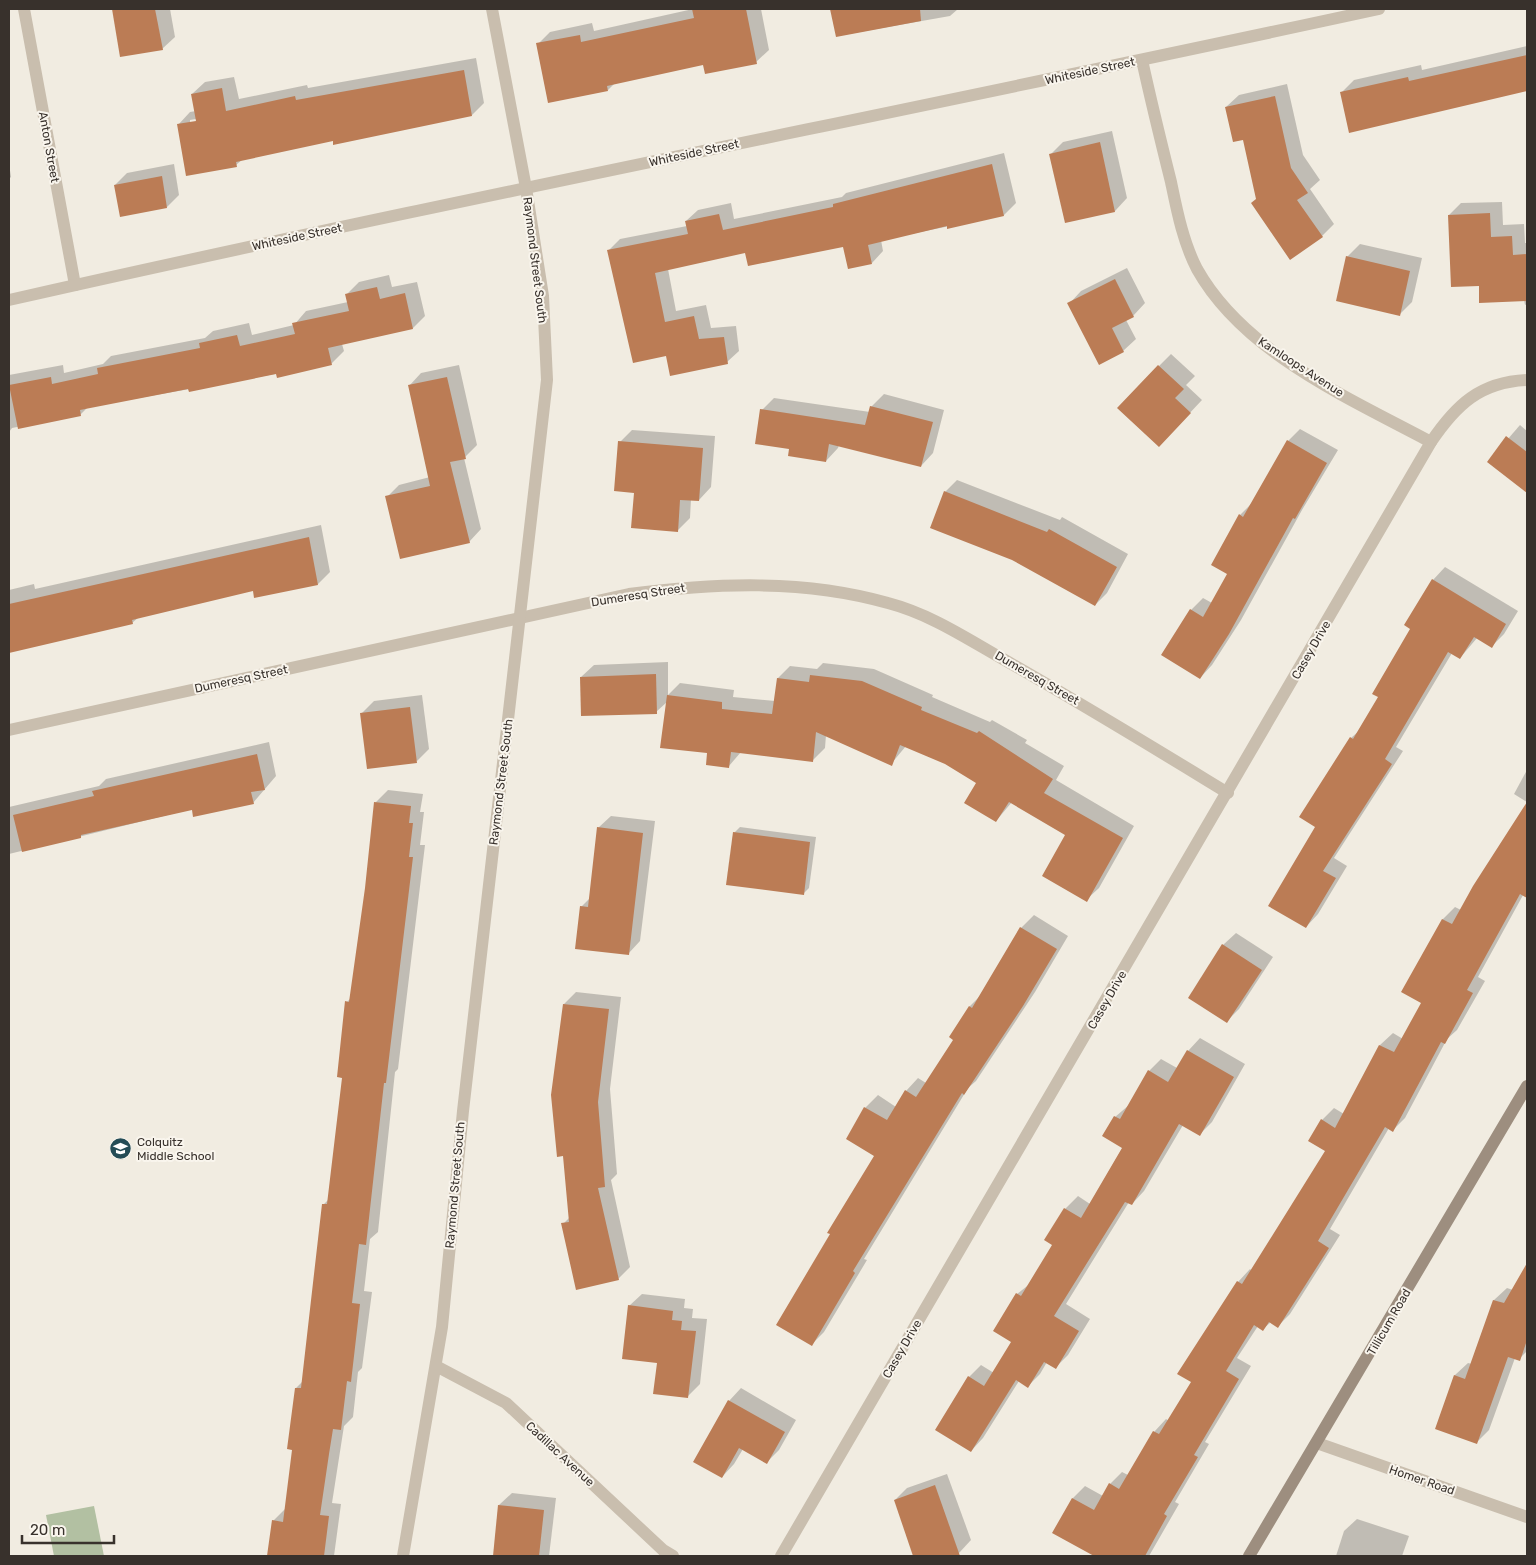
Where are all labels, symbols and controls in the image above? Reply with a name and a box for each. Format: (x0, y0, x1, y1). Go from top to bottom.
street label: Whiteside Street (1044, 55, 1137, 87)
street label: Anton Street (36, 110, 62, 184)
street label: Whiteside Street (648, 137, 741, 169)
street label: Raymond Street South (520, 196, 550, 324)
street label: Whiteside Street (251, 221, 344, 253)
street label: Kamloops Avenue (1256, 334, 1347, 400)
street label: Dumeresq Street (590, 581, 686, 609)
street label: Casey Drive (1289, 618, 1334, 682)
street label: Dumeresq Street (992, 648, 1082, 708)
street label: Dumeresq Street (193, 662, 289, 696)
street label: Raymond Street South (486, 718, 516, 846)
street label: Casey Drive (1085, 968, 1130, 1032)
street label: Raymond Street South (442, 1121, 468, 1249)
place label: Colquitz Middle School (137, 1135, 214, 1163)
school or university icon: Colquitz Middle School (109, 1137, 133, 1161)
street label: Tillicum Road (1364, 1286, 1414, 1358)
street label: Casey Drive (880, 1317, 925, 1381)
street label: Cadillac Avenue (523, 1419, 597, 1489)
street label: Homer Road (1387, 1462, 1457, 1498)
scale bar (22, 1512, 115, 1544)
text: 20 m (30, 1521, 65, 1539)

